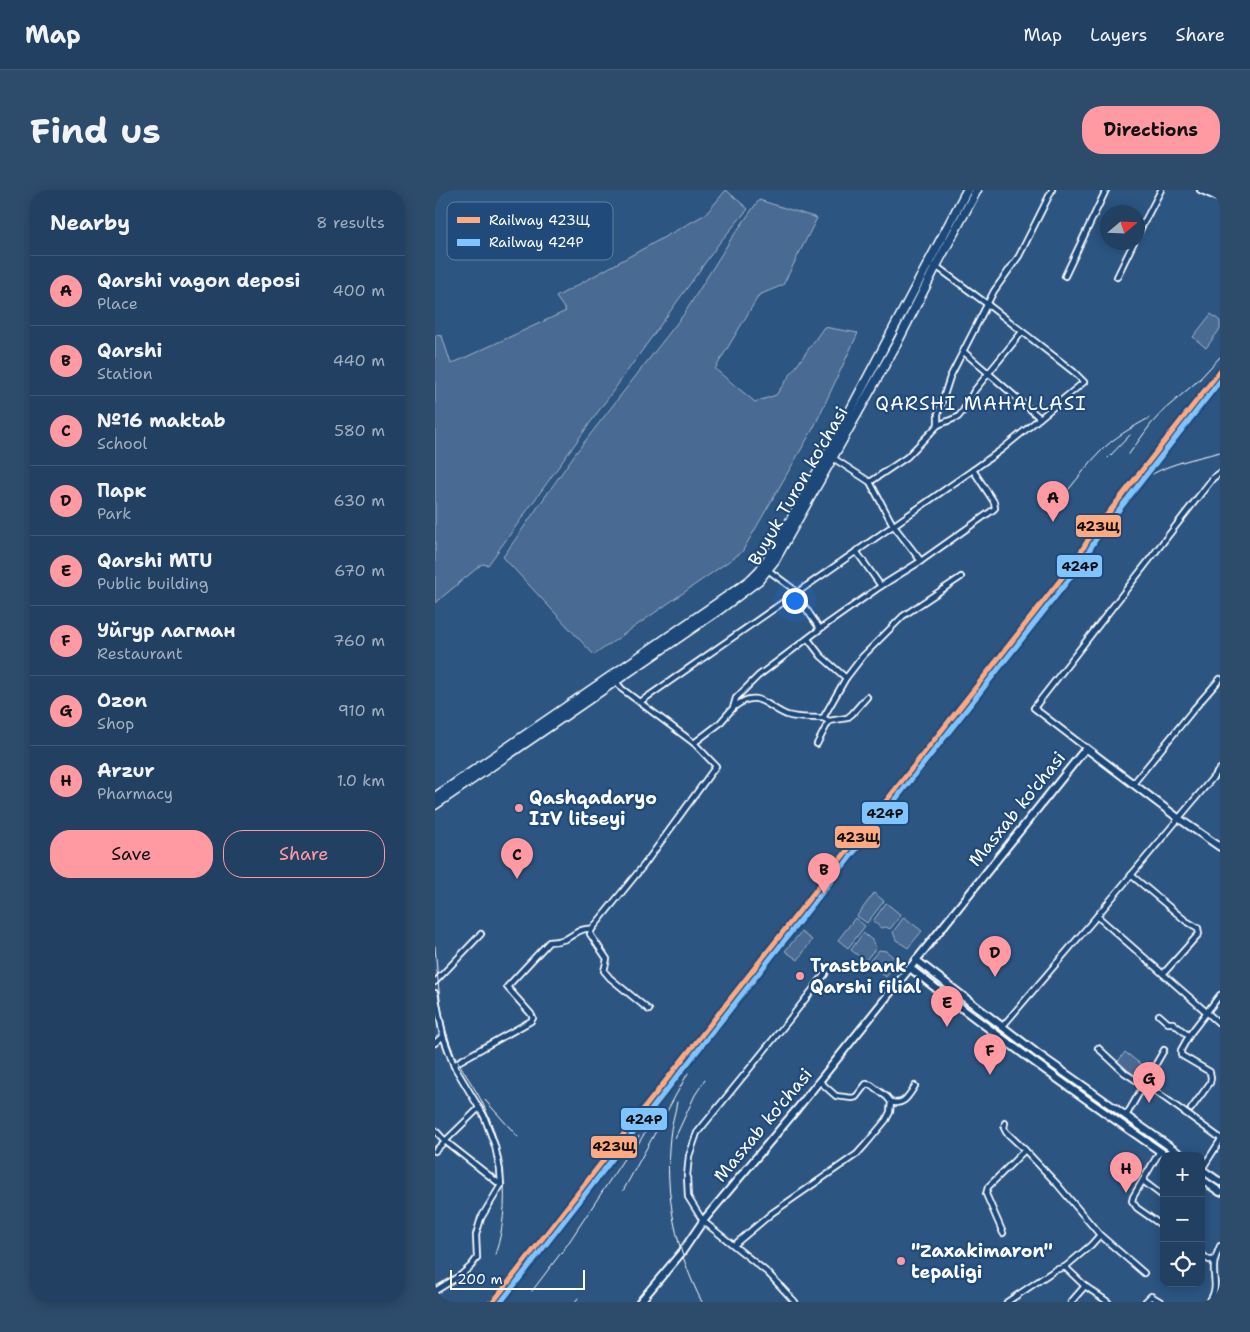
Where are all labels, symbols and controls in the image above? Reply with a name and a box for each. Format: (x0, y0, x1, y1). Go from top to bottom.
text: Map (25, 19, 81, 51)
text: Map (1024, 23, 1062, 47)
text: Layers (1090, 23, 1147, 47)
text: Share (1175, 23, 1225, 47)
button: Directions (1082, 106, 1220, 154)
text: Find us (30, 107, 161, 154)
legend (447, 202, 613, 260)
north arrow (1100, 205, 1145, 250)
text: Nearby (50, 209, 130, 237)
text: Railway 423Щ (489, 211, 590, 229)
text: 8 results (316, 212, 385, 233)
text: Railway 424Р (489, 233, 584, 251)
text: Qarshi vagon deposi (97, 268, 300, 293)
text: A (60, 280, 72, 301)
text: 400 m (332, 280, 385, 301)
text: Place (97, 293, 138, 314)
text: Qarshi (97, 338, 162, 363)
text: B (61, 350, 71, 371)
text: 440 m (333, 350, 385, 371)
text: Station (97, 363, 153, 384)
district label: QARSHI MAHALLASI (875, 391, 1087, 416)
street label: Buyuk Turon ko'chasi (743, 402, 853, 570)
text: №16 maktab (97, 408, 226, 433)
text: C (61, 420, 71, 441)
text: 580 m (334, 420, 385, 441)
text: School (97, 433, 147, 454)
text: Парк (97, 478, 146, 503)
pin: A (1037, 481, 1069, 522)
text: D (60, 490, 72, 511)
text: 630 m (333, 490, 385, 511)
text: Park (97, 503, 131, 524)
line badge: 423Щ (1075, 514, 1122, 538)
text: 423Щ (1077, 517, 1120, 535)
text: Qarshi MTU (97, 548, 212, 573)
line badge: 424Р (1056, 554, 1103, 578)
text: 424Р (1062, 557, 1099, 575)
text: E (61, 560, 71, 581)
text: 670 m (334, 560, 385, 581)
text: Public building (97, 573, 209, 594)
your location (782, 588, 808, 614)
text: Уйгур лагман (97, 618, 236, 643)
text: F (61, 630, 71, 651)
text: 760 m (333, 630, 385, 651)
text: Restaurant (97, 643, 183, 664)
text: Ozon (97, 688, 147, 713)
text: G (60, 700, 72, 721)
text: 910 m (338, 700, 385, 721)
text: Shop (97, 713, 134, 734)
street label: Masxab ko'chasi (963, 746, 1071, 872)
text: Arzur (97, 758, 155, 783)
text: H (60, 770, 72, 791)
text: 1.0 km (337, 770, 385, 791)
text: Pharmacy (97, 783, 173, 804)
place label: Qashqadaryo IIV litseyi (529, 786, 657, 831)
line badge: 424Р (861, 801, 909, 825)
marker: Qashqadaryo IIV litseyi (513, 802, 525, 814)
text: 424Р (867, 804, 904, 822)
line badge: 423Щ (834, 825, 881, 849)
text: 423Щ (837, 828, 880, 846)
button: Save (50, 830, 213, 878)
button: Share (223, 830, 385, 878)
pin: C (501, 838, 533, 879)
pin: B (808, 853, 840, 894)
pin: D (979, 936, 1011, 977)
place label: Trastbank Qarshi filial (810, 954, 921, 999)
marker: Trastbank Qarshi filial (794, 970, 806, 982)
pin: E (931, 986, 963, 1027)
pin: F (974, 1034, 1006, 1075)
pin: G (1133, 1062, 1165, 1103)
street label: Masxab ko'chasi (708, 1063, 818, 1187)
line badge: 424Р (620, 1107, 668, 1131)
text: 424Р (626, 1110, 663, 1128)
line badge: 423Щ (590, 1135, 638, 1159)
text: 423Щ (593, 1137, 636, 1155)
pin: H (1110, 1152, 1142, 1193)
map controls (1160, 1152, 1205, 1287)
button: + (1160, 1152, 1205, 1197)
button: − (1160, 1197, 1205, 1242)
place label: "Zaxakimaron" tepaligi (911, 1239, 1053, 1284)
button: locate (1160, 1242, 1205, 1287)
marker: "Zaxakimaron" tepaligi (895, 1255, 907, 1267)
scale bar (450, 1267, 585, 1290)
text: 200 m (457, 1270, 503, 1288)

